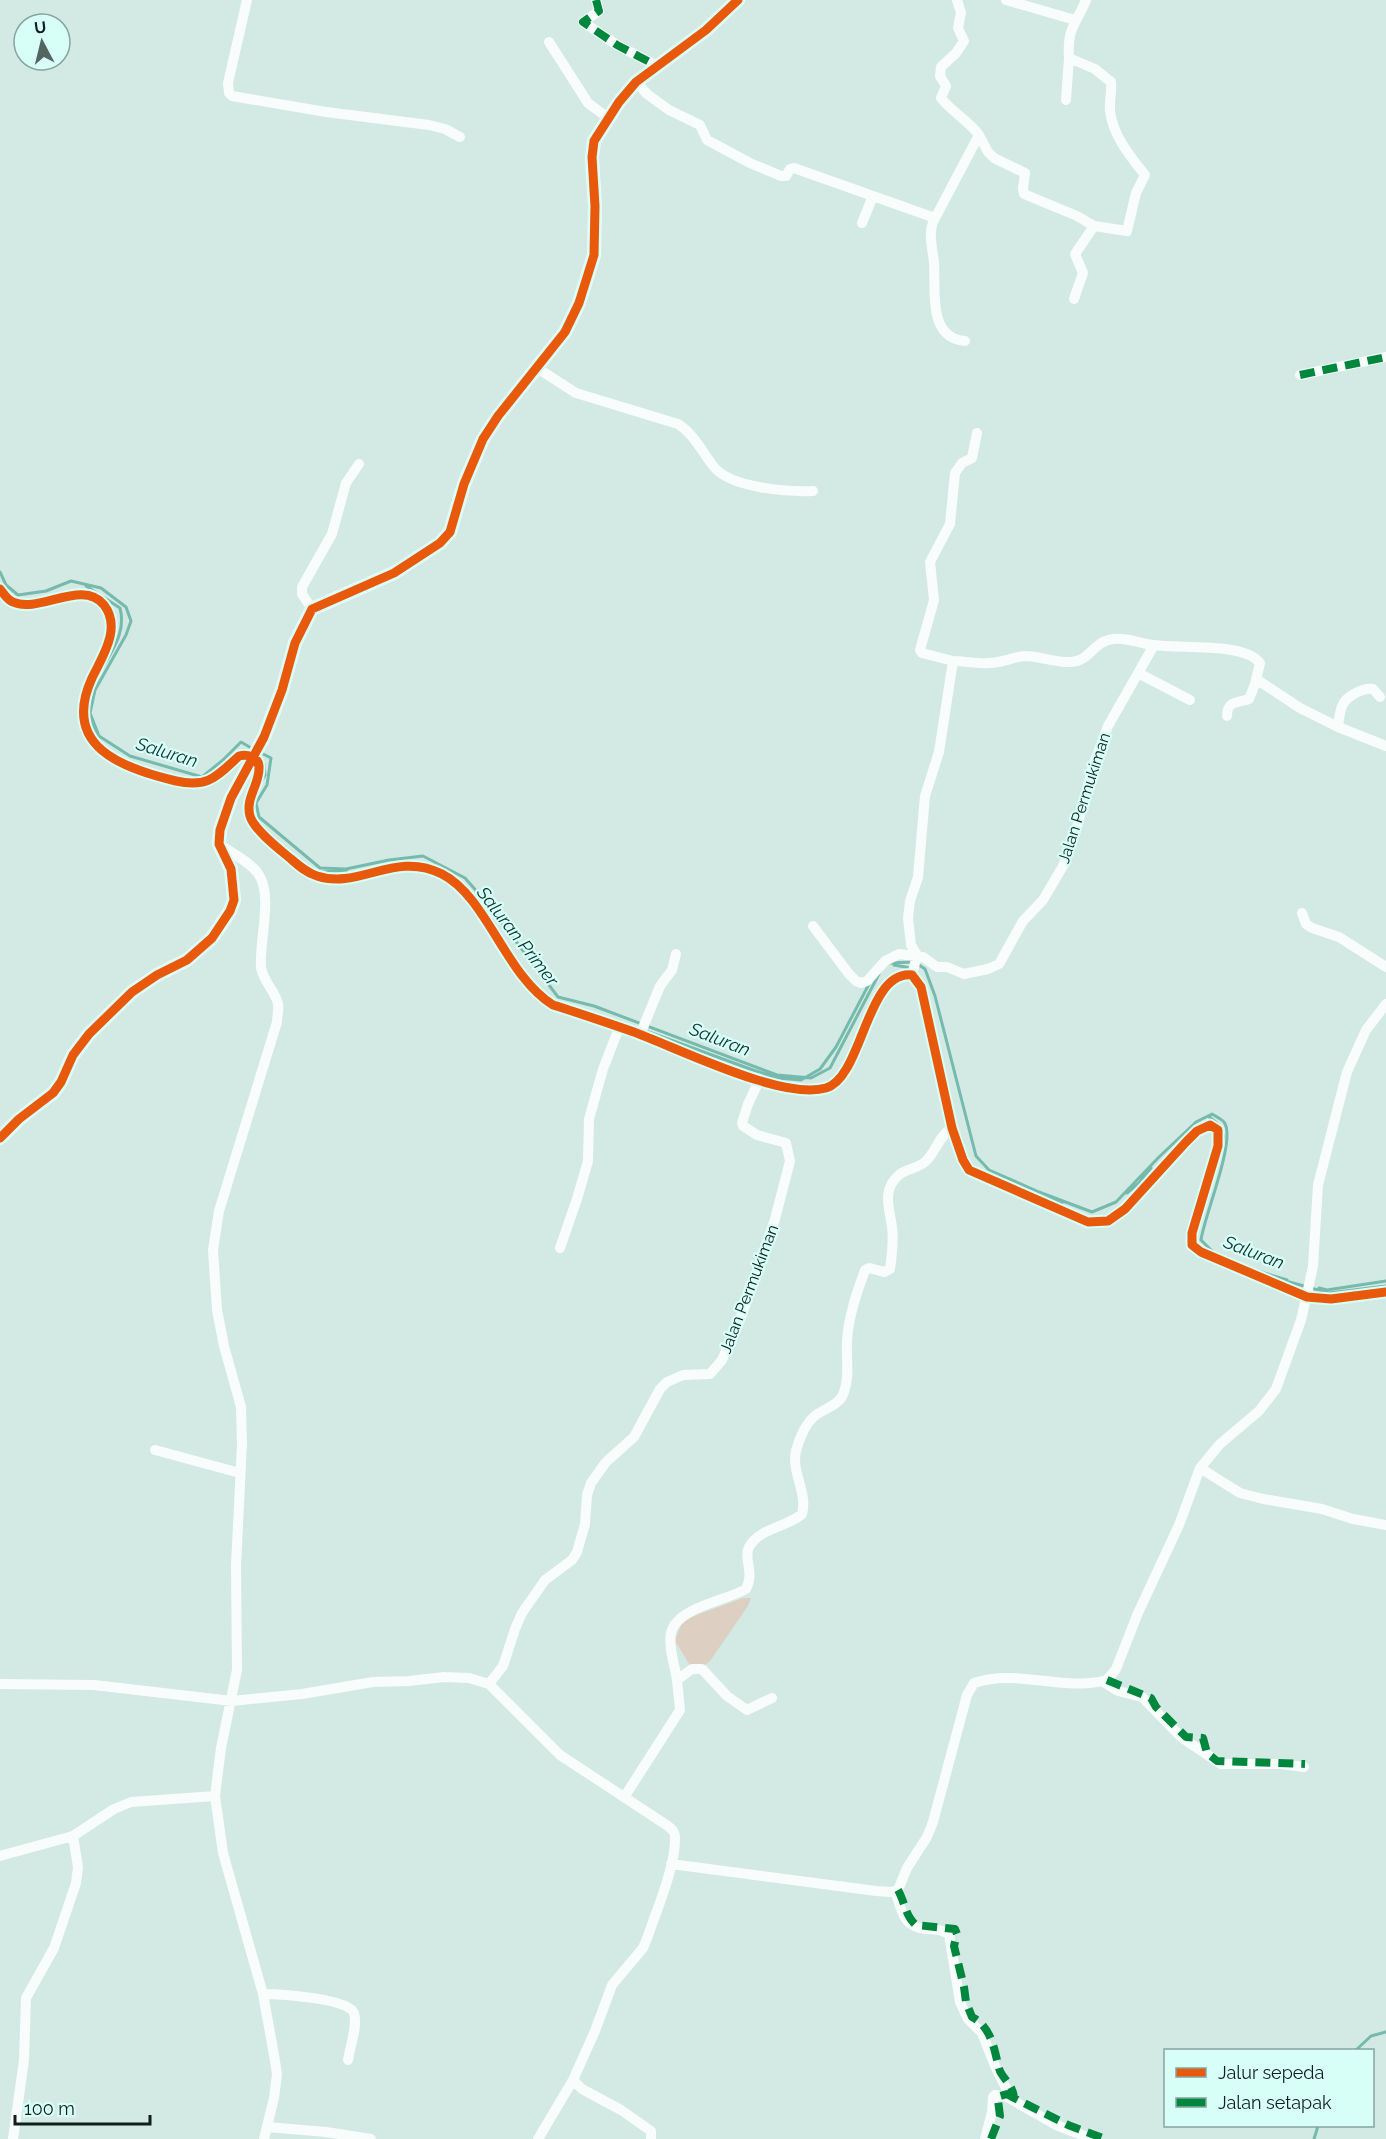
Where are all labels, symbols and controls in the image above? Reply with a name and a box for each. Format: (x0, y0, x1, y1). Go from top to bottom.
north arrow (12, 12, 72, 72)
text: U (33, 17, 47, 38)
street label: Jalan Permukiman (1054, 730, 1114, 866)
water label: Saluran (133, 732, 200, 771)
water label: Saluran Primer (472, 881, 564, 990)
water label: Saluran (686, 1018, 753, 1060)
street label: Jalan Permukiman (716, 1222, 782, 1356)
water label: Saluran (1220, 1231, 1287, 1273)
legend (1164, 2049, 1374, 2127)
text: Jalur sepeda (1218, 2062, 1324, 2083)
scale bar (15, 2088, 150, 2126)
text: Jalan setapak (1218, 2092, 1332, 2113)
text: 100 m (24, 2098, 75, 2119)

